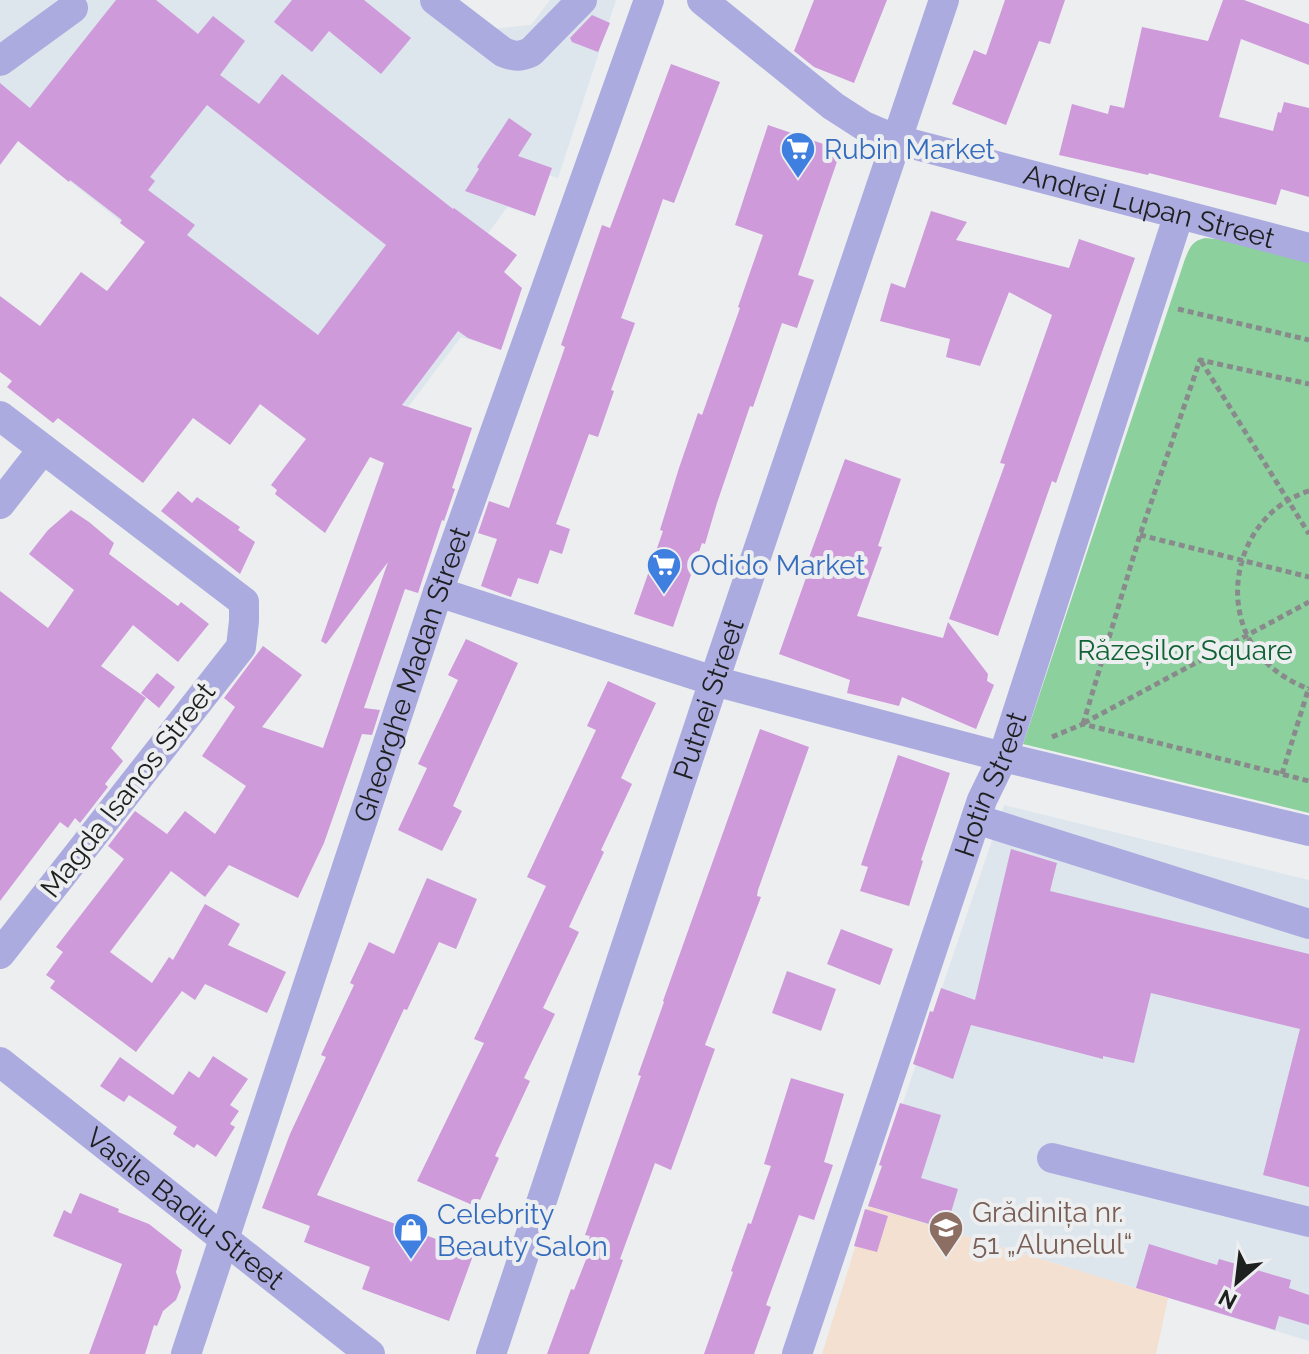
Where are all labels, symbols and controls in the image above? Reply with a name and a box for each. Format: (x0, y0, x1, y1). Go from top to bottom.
supermarket icon: Rubin Market (779, 130, 817, 180)
place label: Rubin Market (824, 133, 995, 166)
street label: Andrei Lupan Street (1020, 157, 1279, 255)
street label: Gheorghe Madan Street (347, 522, 477, 826)
supermarket icon: Odido Market (645, 546, 683, 596)
place label: Odido Market (690, 549, 866, 582)
street label: Putnei Street (666, 614, 750, 784)
park label: Răzeșilor Square (1077, 634, 1293, 667)
street label: Magda Isanos Street (34, 675, 223, 904)
street label: Hotin Street (948, 707, 1033, 861)
street label: Vasile Badiu Street (80, 1120, 291, 1297)
place label: Grădinița nr. 51 „Alunelul“ (972, 1196, 1132, 1261)
place label: Celebrity Beauty Salon (437, 1198, 608, 1263)
school or university icon: Grădinița nr. 51 „Alunelul“ (927, 1209, 965, 1259)
shop icon: Celebrity Beauty Salon (392, 1211, 430, 1261)
north arrow (1197, 1242, 1277, 1322)
text: N (1214, 1284, 1241, 1315)

